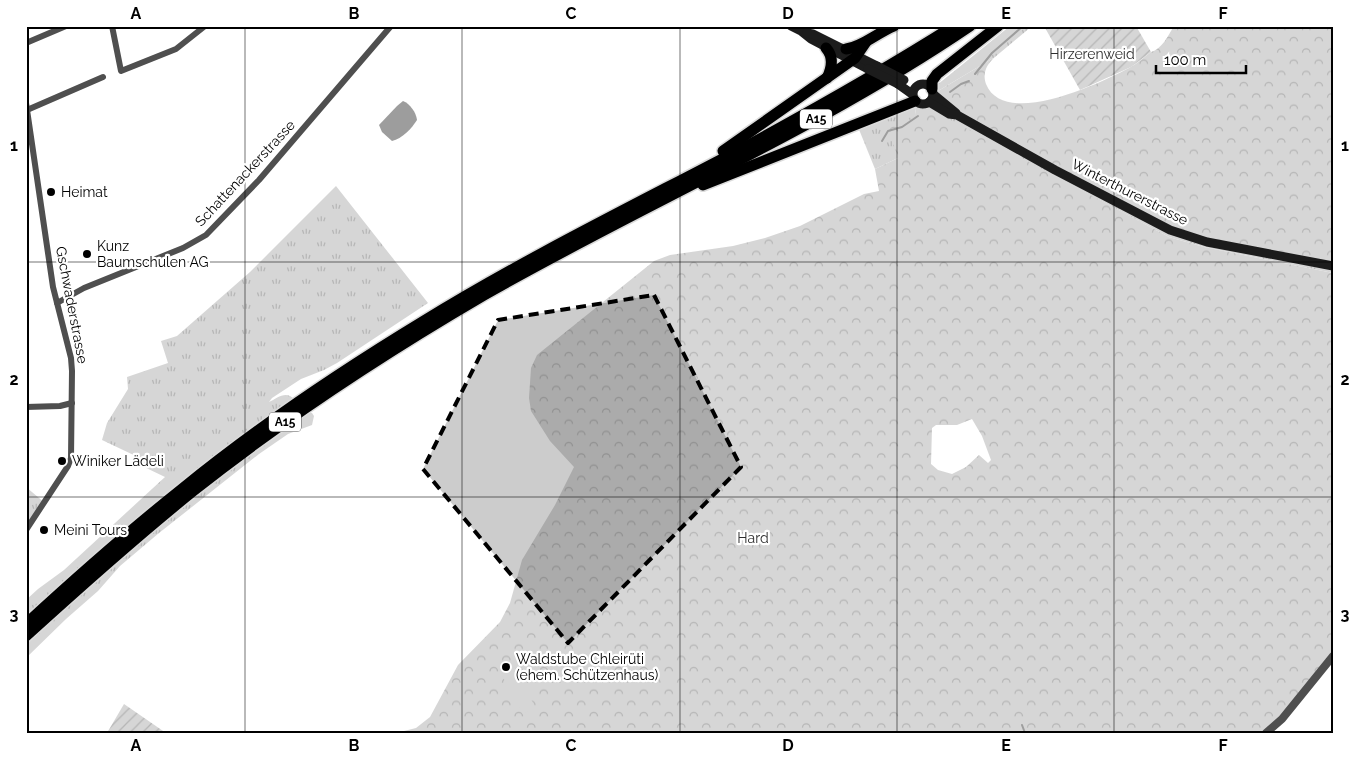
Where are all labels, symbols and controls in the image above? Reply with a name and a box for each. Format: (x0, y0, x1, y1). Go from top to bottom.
text: A (131, 4, 142, 23)
text: B (349, 4, 360, 23)
text: C (566, 4, 577, 23)
text: D (782, 4, 794, 23)
text: E (1001, 4, 1011, 23)
text: F (1218, 4, 1228, 23)
scale bar (1156, 42, 1246, 74)
park label: Hirzerenweid (1049, 46, 1135, 62)
text: 100 m (1164, 51, 1206, 69)
road number: A15 (800, 110, 832, 128)
street label: Schattenackerstrasse (192, 117, 298, 229)
text: 1 (10, 136, 18, 155)
text: 1 (1341, 136, 1349, 155)
street label: Winterthurerstrasse (1069, 156, 1191, 228)
place label: Heimat (61, 184, 108, 200)
marker: Heimat (45, 186, 57, 198)
place label: Kunz Baumschulen AG (97, 238, 209, 270)
street label: Gschwaderstrasse (53, 245, 91, 365)
marker: Kunz Baumschulen AG (81, 248, 93, 260)
text: 2 (9, 370, 19, 389)
text: 2 (1340, 370, 1350, 389)
road number: A15 (269, 412, 301, 432)
place label: Winiker Lädeli (72, 453, 164, 469)
marker: Winiker Lädeli (56, 455, 68, 467)
place label: Meini Tours (54, 522, 127, 538)
marker: Meini Tours (38, 524, 50, 536)
park label: Hard (737, 530, 769, 546)
text: 3 (10, 605, 19, 624)
text: 3 (1341, 605, 1350, 624)
place label: Waldstube Chleirüti (ehem. Schützenhaus) (516, 651, 658, 683)
marker: Waldstube Chleirüti (ehem. Schützenhaus) (500, 661, 512, 673)
text: A (131, 736, 142, 755)
text: B (349, 736, 360, 755)
text: C (566, 736, 577, 755)
text: D (782, 736, 794, 755)
text: E (1001, 736, 1011, 755)
text: F (1218, 736, 1228, 755)

